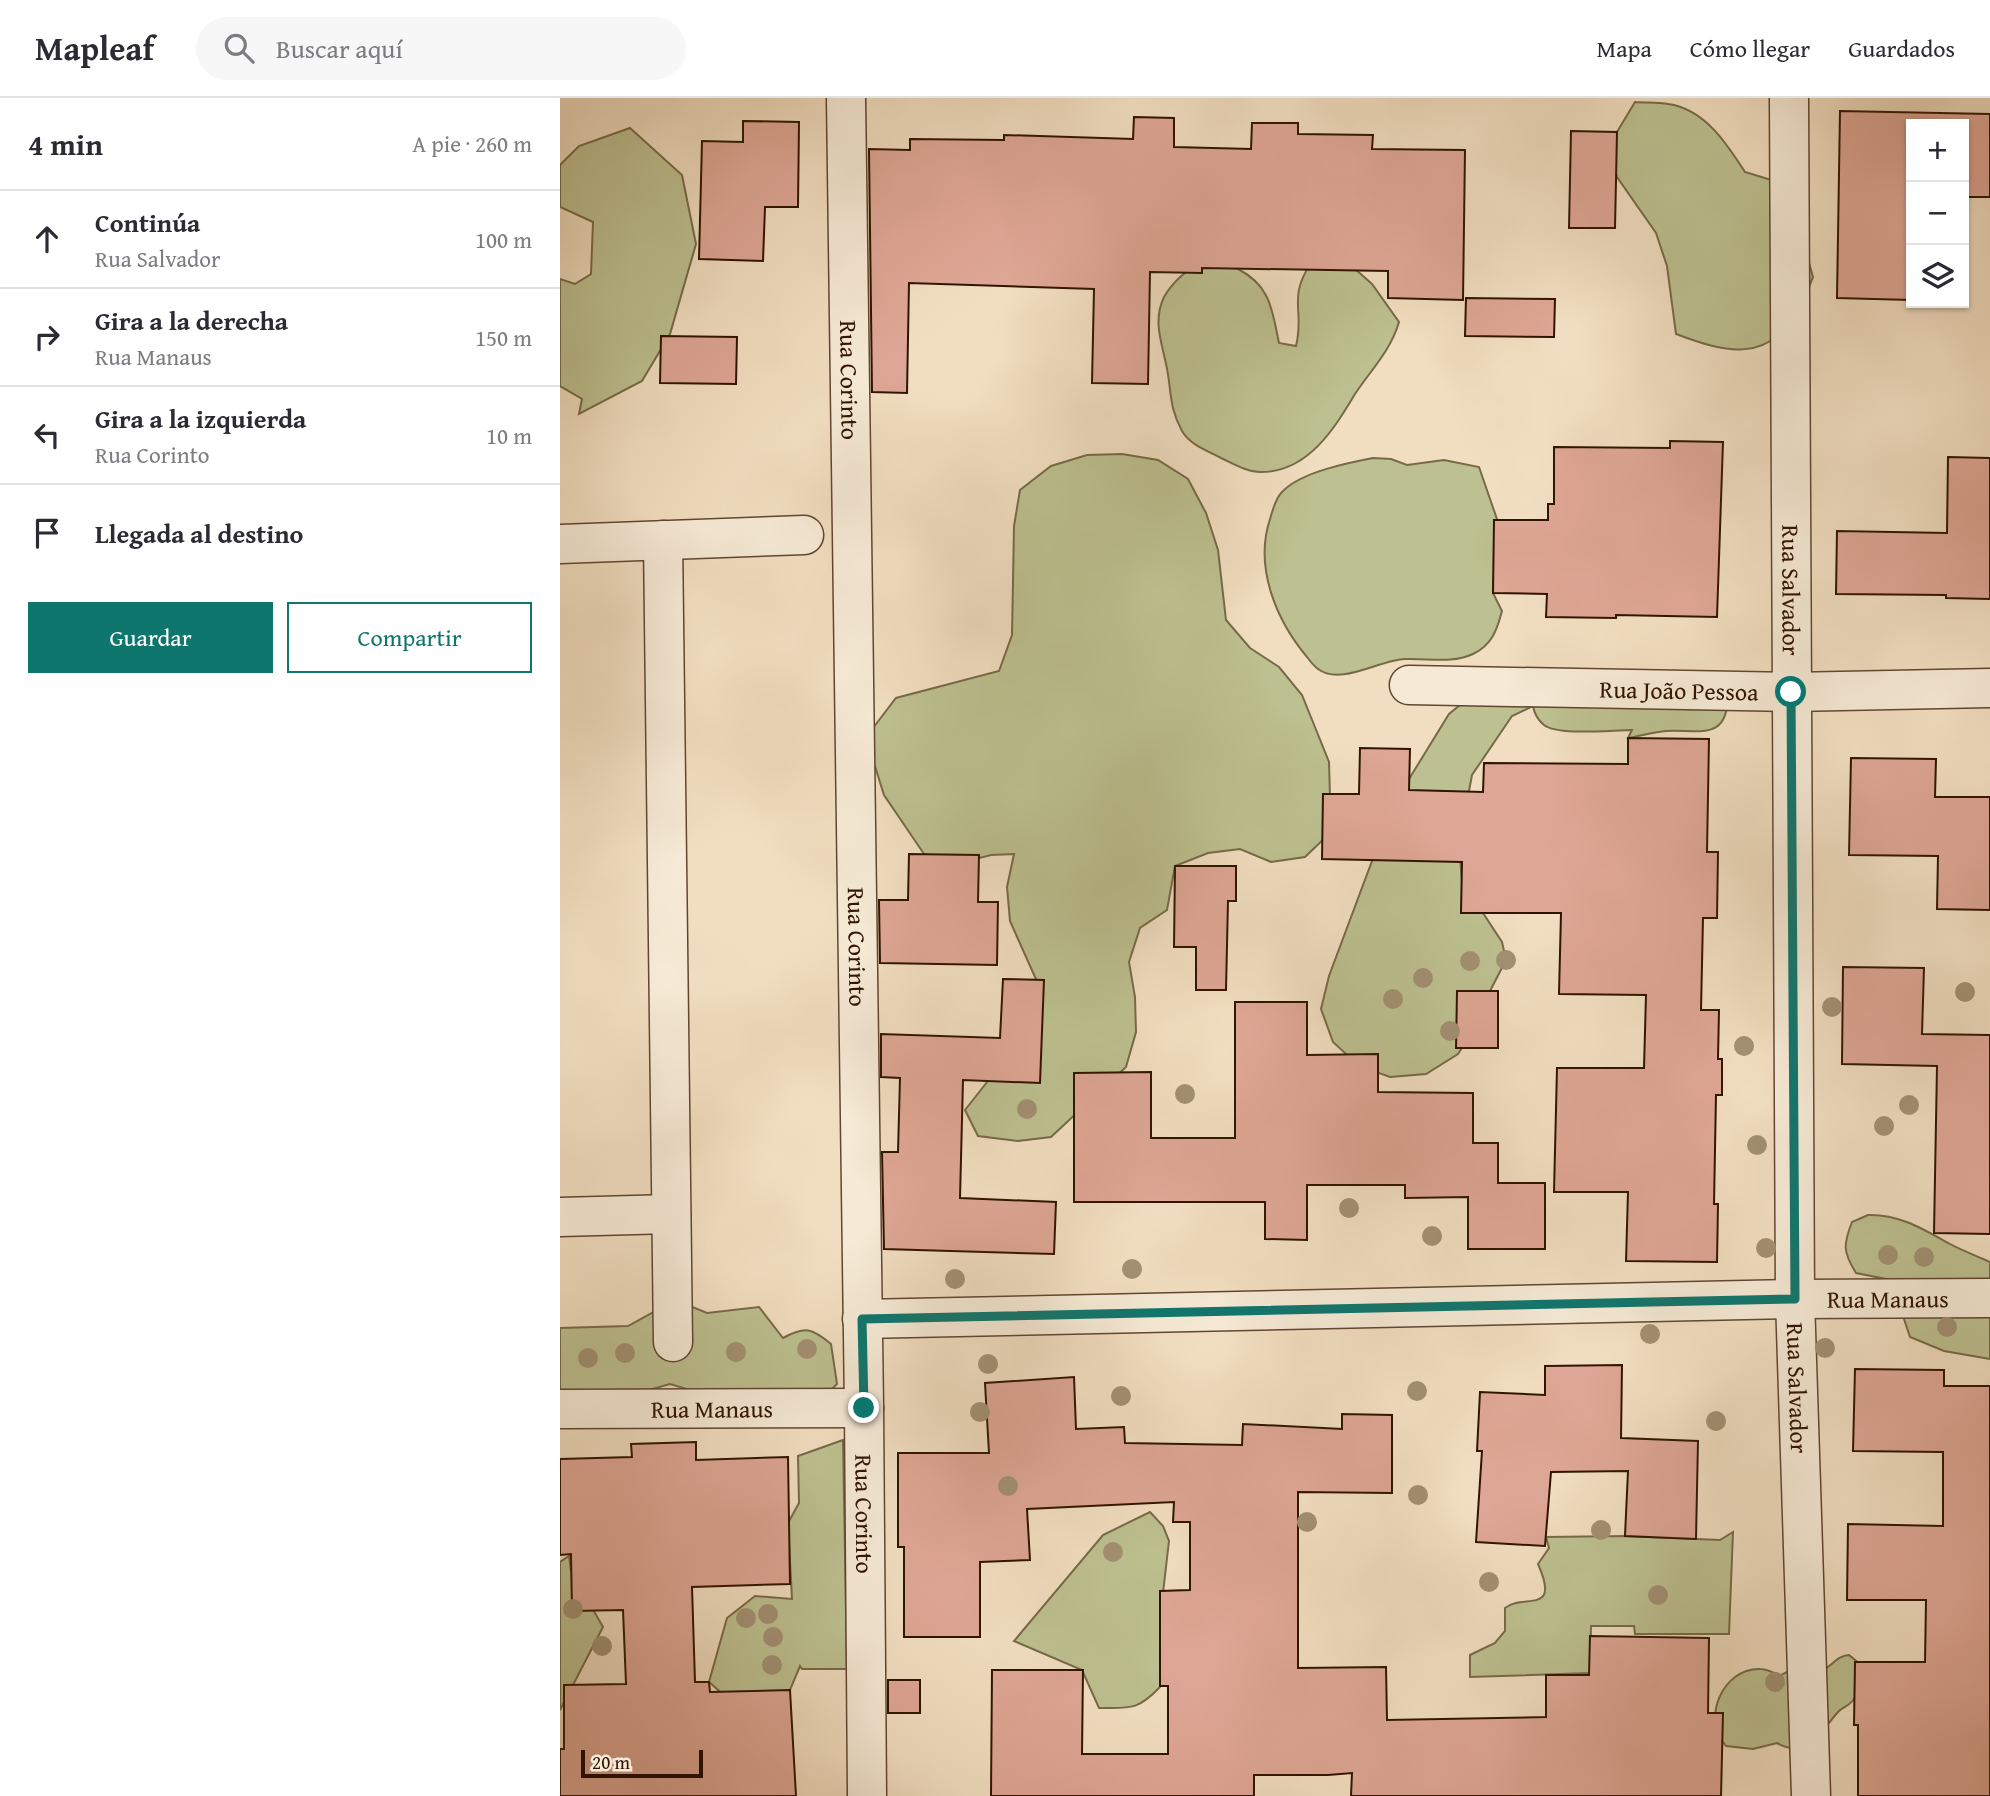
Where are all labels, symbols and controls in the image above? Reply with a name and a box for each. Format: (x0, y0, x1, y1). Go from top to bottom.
search box (196, 17, 686, 80)
text: Mapleaf (35, 24, 154, 72)
icon: search (220, 29, 258, 67)
text: Buscar aquí (276, 29, 403, 68)
text: Mapa (1596, 31, 1652, 66)
text: Cómo llegar (1690, 31, 1810, 66)
text: Guardados (1848, 31, 1955, 66)
map controls (1906, 119, 1969, 308)
button: + (1906, 119, 1969, 182)
text: 4 min (28, 122, 103, 166)
text: A pie · 260 m (412, 127, 532, 160)
button: − (1906, 182, 1969, 245)
text: Continúa (95, 203, 200, 242)
icon: ahead (28, 220, 66, 258)
text: 100 m (475, 223, 532, 256)
text: Rua Salvador (95, 242, 221, 275)
button: layers (1906, 245, 1969, 308)
text: Gira a la derecha (95, 301, 288, 340)
icon: right (28, 318, 66, 356)
street label: Rua Corinto (832, 320, 868, 440)
text: 150 m (475, 321, 532, 354)
text: Rua Manaus (95, 340, 212, 373)
text: Gira a la izquierda (95, 399, 306, 438)
icon: left (28, 416, 66, 454)
text: 10 m (486, 419, 532, 452)
text: Rua Corinto (95, 438, 210, 471)
icon: arrive (28, 514, 66, 552)
text: Llegada al destino (95, 514, 303, 553)
street label: Rua Salvador (1774, 524, 1809, 656)
button: Guardar (28, 602, 273, 673)
button: Compartir (287, 602, 532, 673)
street label: Rua João Pessoa (1599, 671, 1759, 709)
route start (1775, 676, 1806, 707)
street label: Rua Corinto (839, 887, 876, 1007)
street label: Rua Manaus (1827, 1281, 1949, 1316)
street label: Rua Salvador (1778, 1322, 1817, 1454)
street label: Rua Manaus (651, 1391, 773, 1426)
route end (848, 1392, 879, 1423)
street label: Rua Corinto (847, 1454, 883, 1574)
scale bar (581, 1747, 704, 1779)
text: 20 m (592, 1748, 630, 1776)

